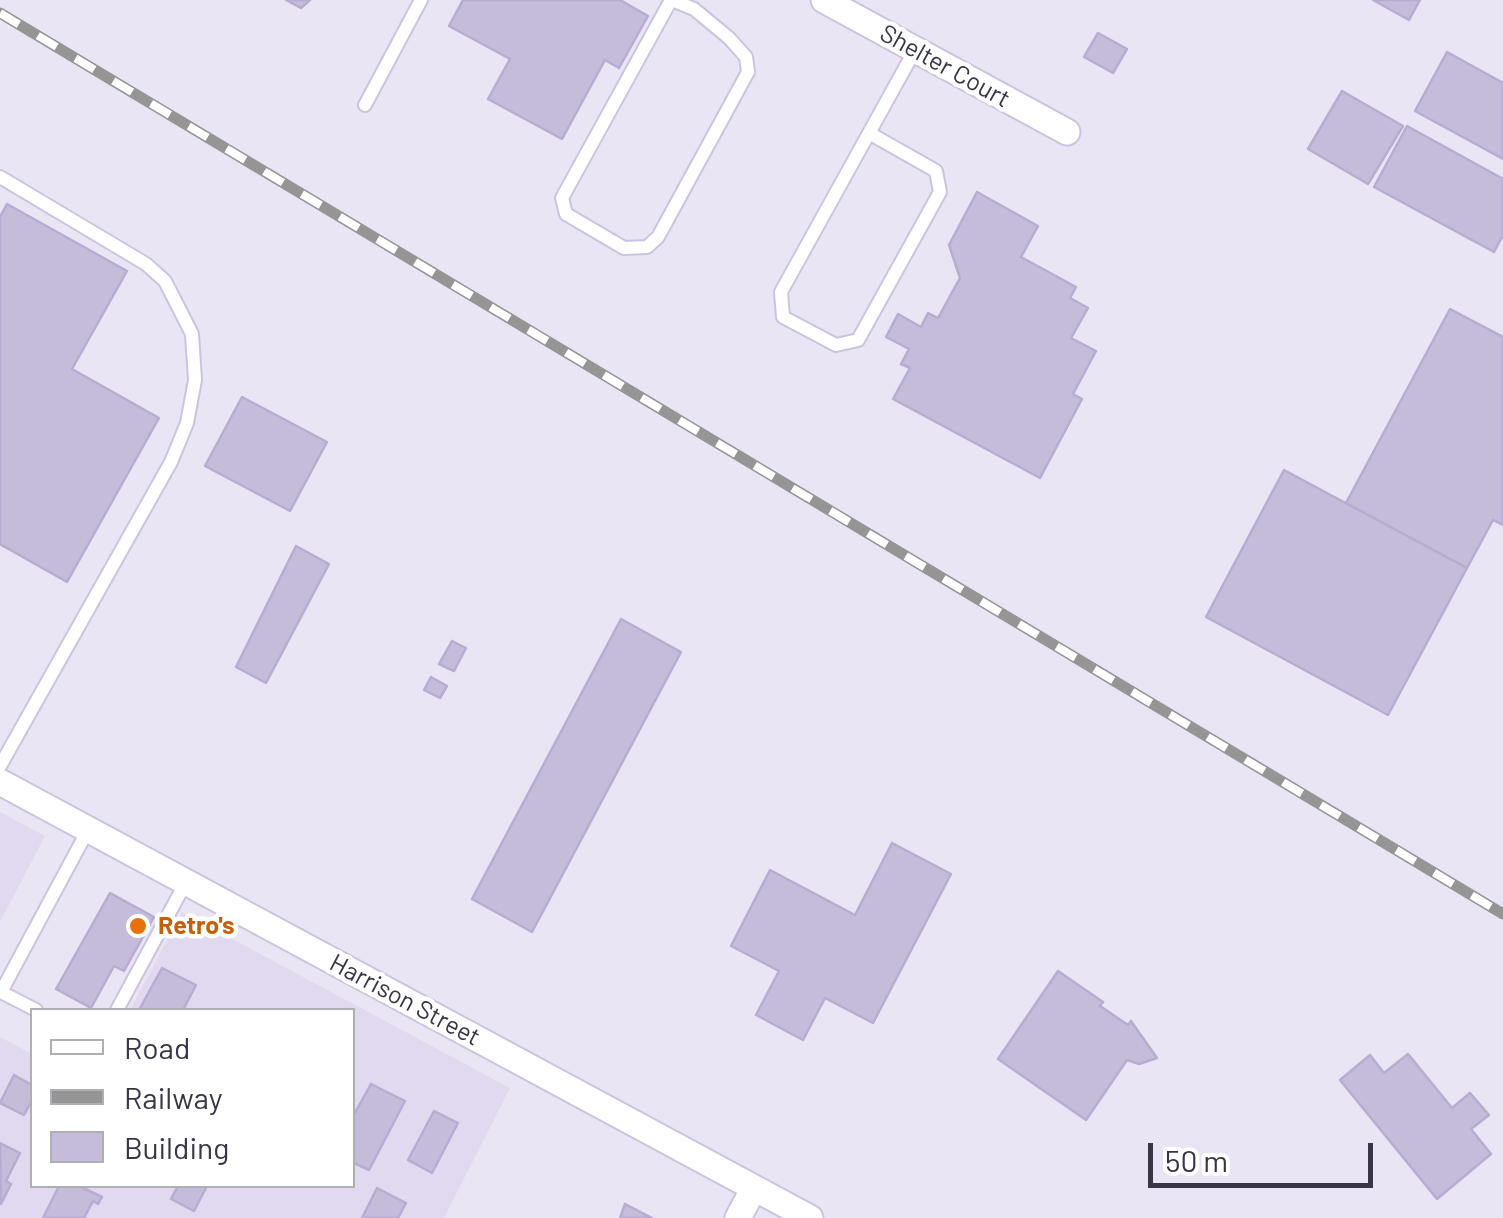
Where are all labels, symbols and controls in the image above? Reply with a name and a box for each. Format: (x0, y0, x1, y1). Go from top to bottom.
street label: Shelter Court (875, 18, 1015, 114)
place label: Retro's (158, 911, 235, 941)
marker: Retro's (127, 915, 149, 937)
street label: Harrison Street (325, 948, 485, 1052)
legend (30, 1008, 355, 1188)
text: Road (124, 1029, 190, 1065)
text: Railway (124, 1079, 223, 1115)
scale bar (1153, 1123, 1378, 1185)
text: Building (124, 1129, 229, 1165)
text: 50 m (1165, 1142, 1228, 1178)

